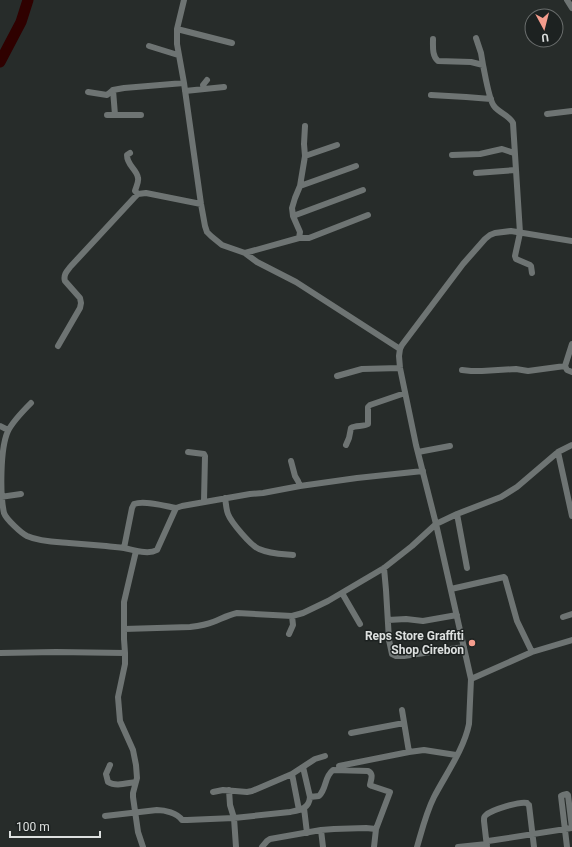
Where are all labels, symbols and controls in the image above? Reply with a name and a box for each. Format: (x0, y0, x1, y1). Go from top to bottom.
north arrow (524, 8, 564, 48)
text: U (541, 31, 550, 44)
place label: Reps Store Graffiti Shop Cirebon (365, 629, 464, 657)
marker: Reps Store Graffiti Shop Cirebon (467, 638, 477, 648)
scale bar (10, 813, 100, 839)
text: 100 m (16, 820, 50, 834)

